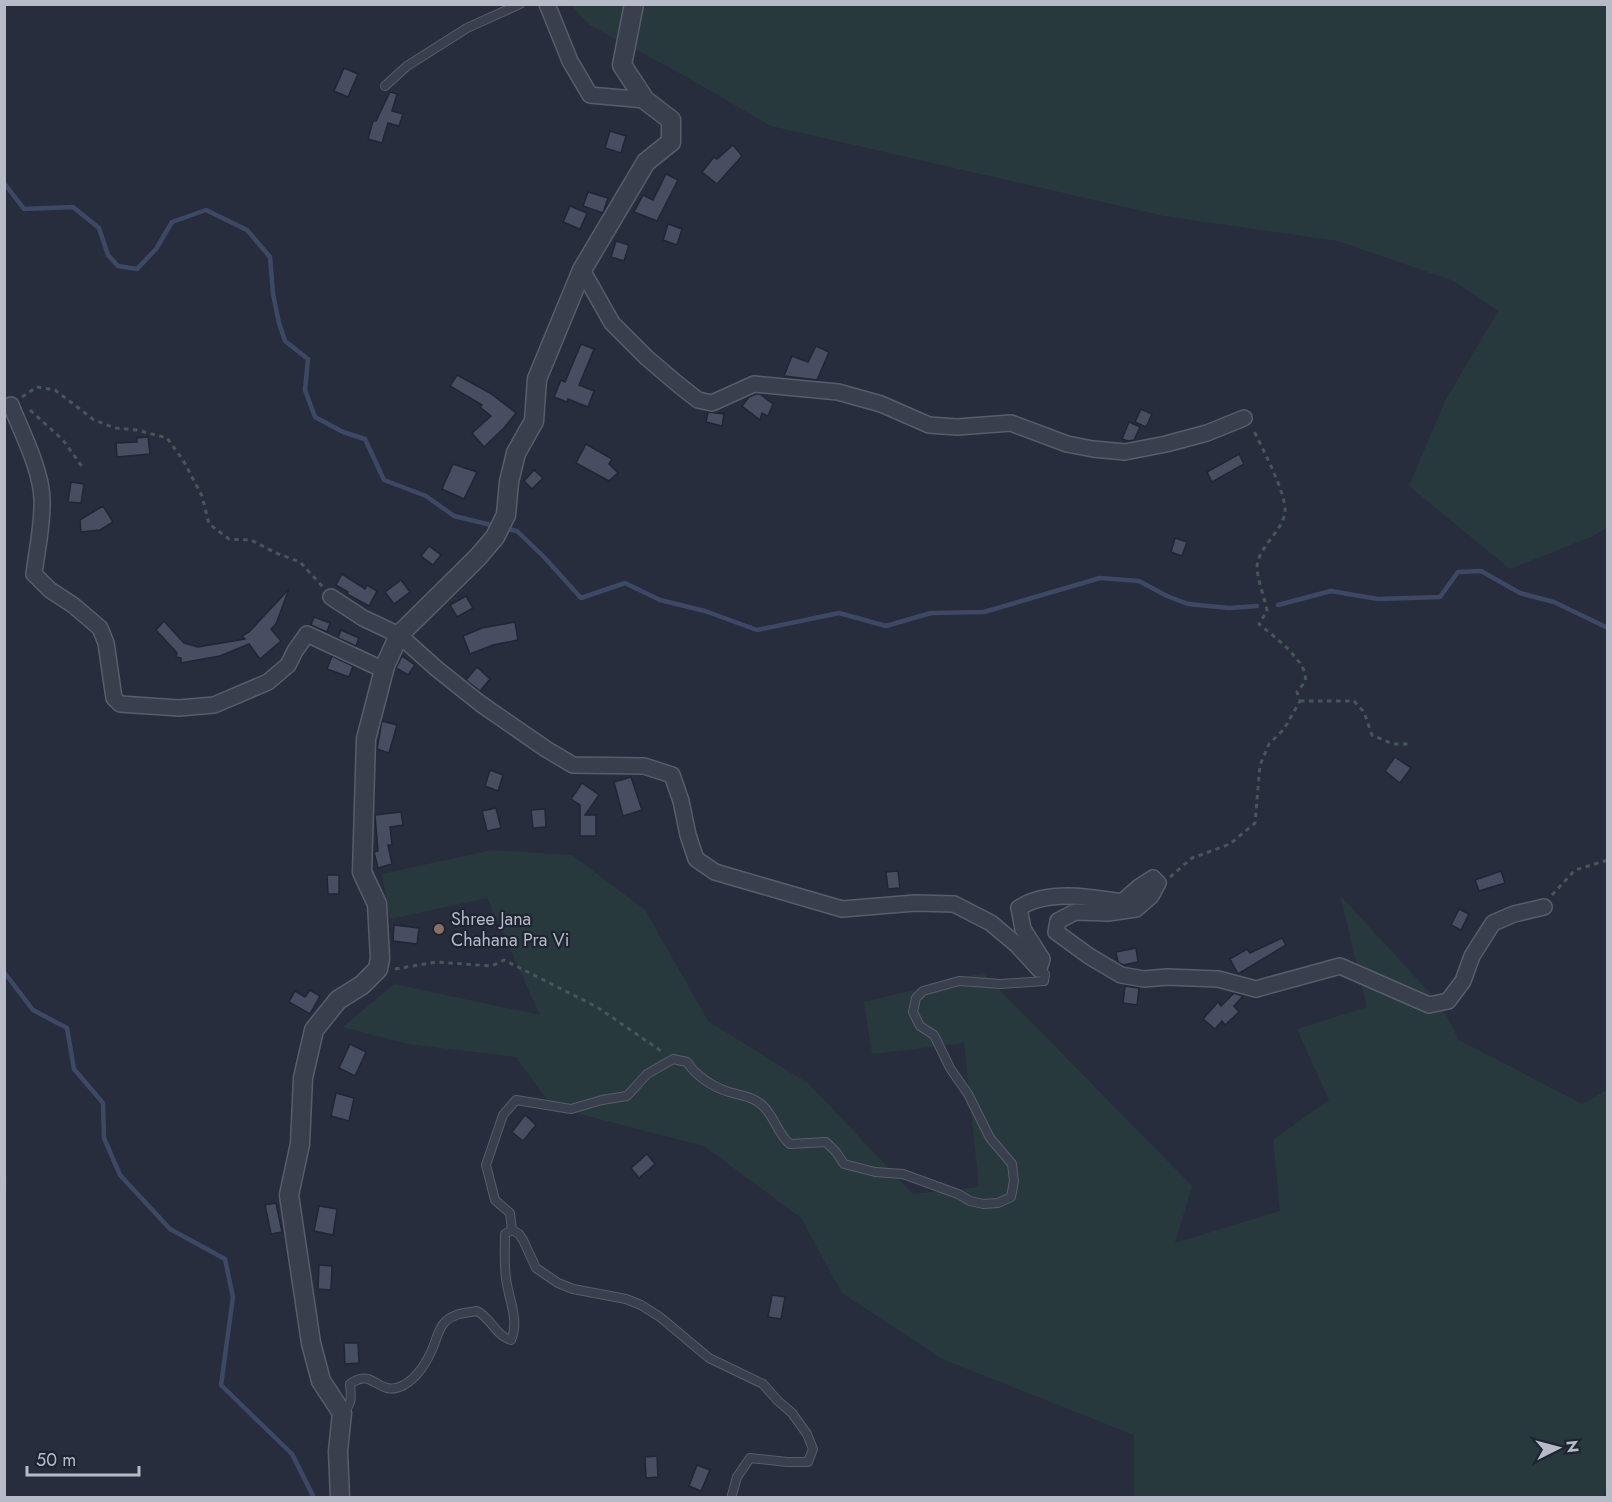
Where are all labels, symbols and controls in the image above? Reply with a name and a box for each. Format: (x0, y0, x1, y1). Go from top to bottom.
place label: Shree Jana Chahana Pra Vi (451, 906, 569, 953)
marker: Shree Jana Chahana Pra Vi (432, 922, 446, 936)
north arrow (1528, 1418, 1588, 1478)
scale bar (27, 1439, 140, 1477)
text: N (1560, 1439, 1585, 1454)
text: 50 m (36, 1447, 76, 1473)

